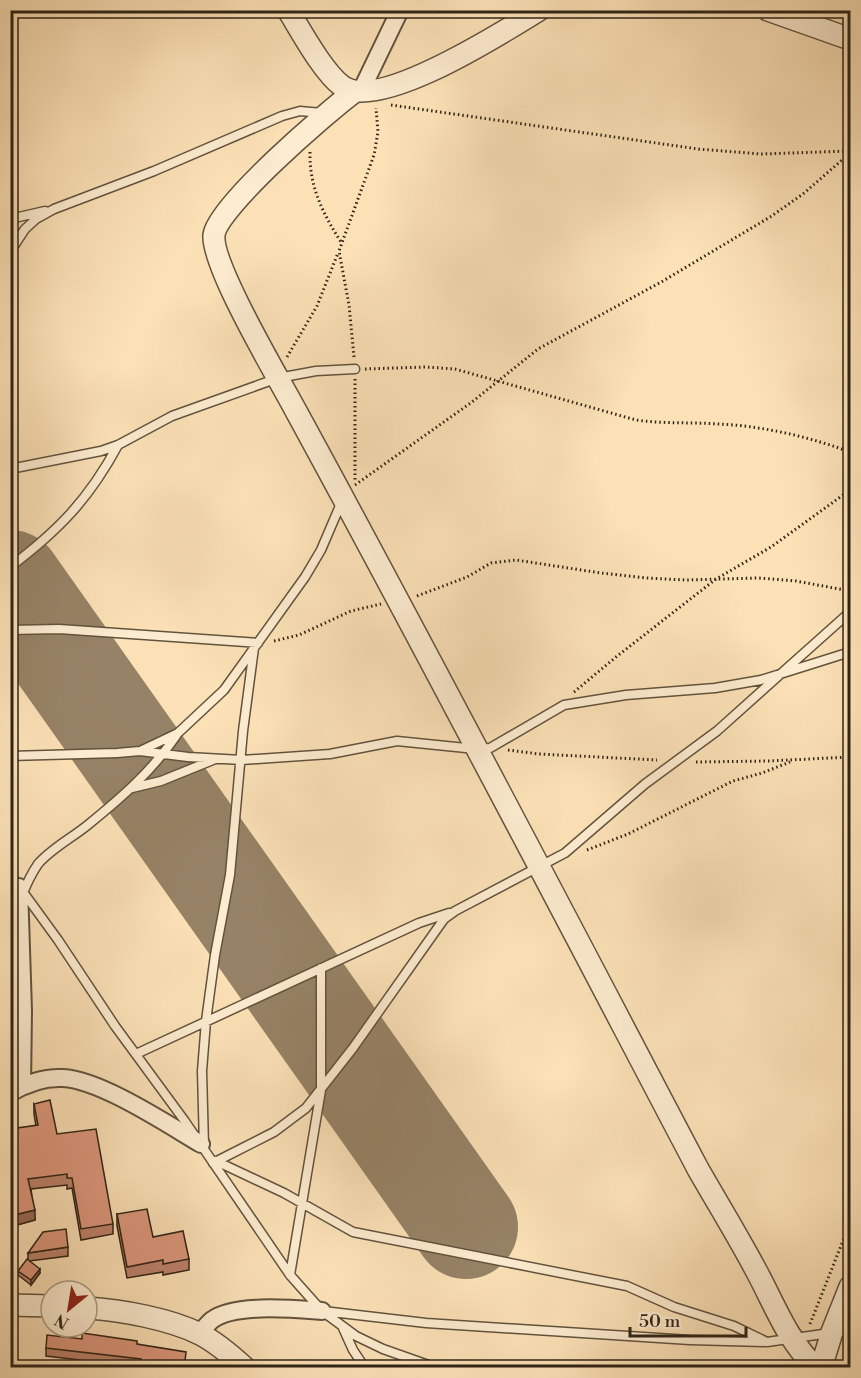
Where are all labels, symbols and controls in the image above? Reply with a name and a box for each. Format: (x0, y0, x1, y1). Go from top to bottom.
north arrow (39, 1279, 99, 1339)
scale bar (630, 1300, 746, 1338)
text: N (51, 1309, 72, 1333)
text: 50 m (639, 1310, 681, 1333)

